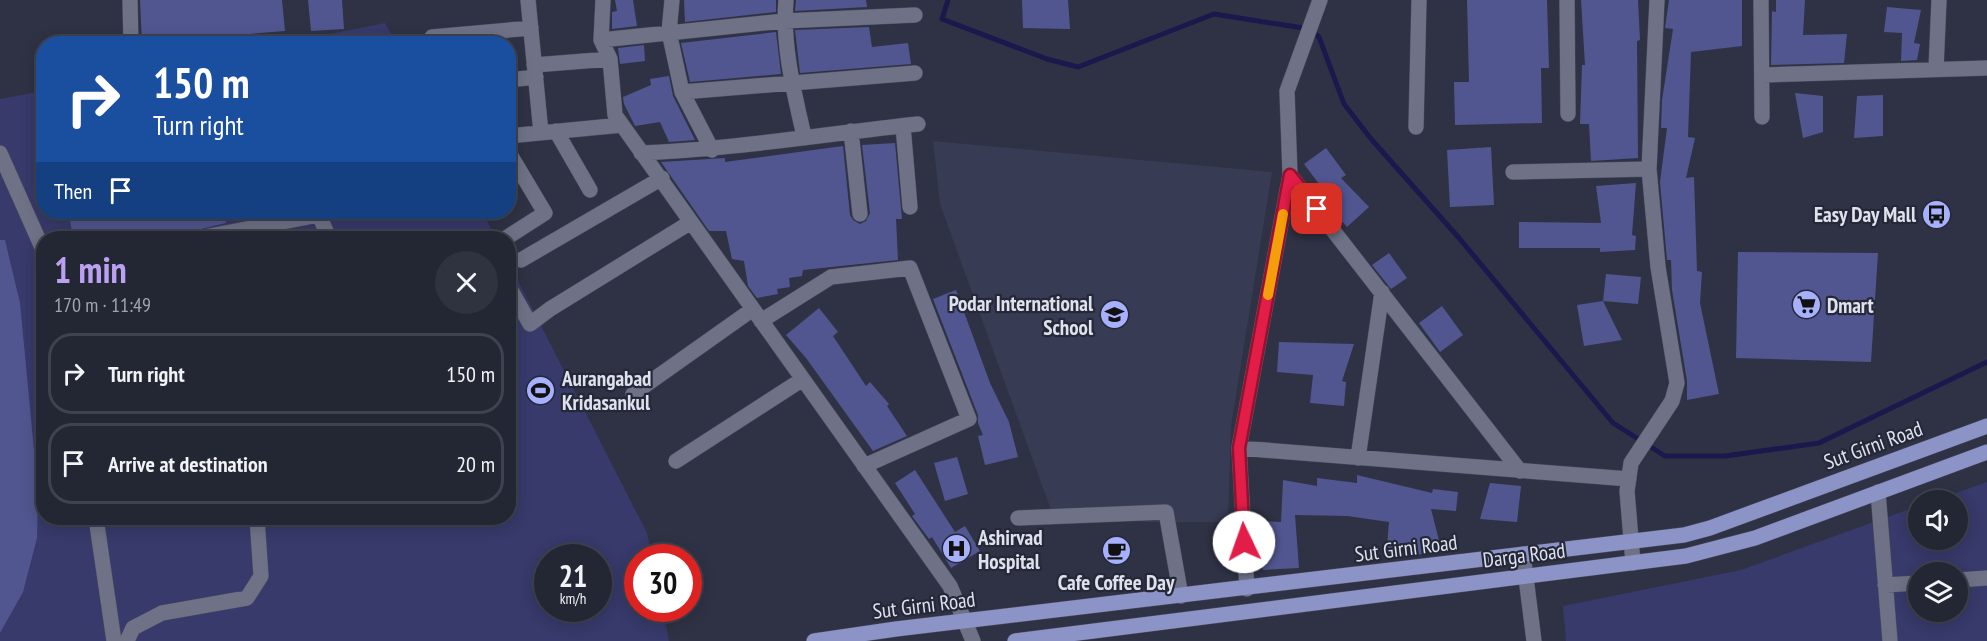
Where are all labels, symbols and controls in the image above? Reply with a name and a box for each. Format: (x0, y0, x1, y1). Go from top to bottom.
text: 150 m (153, 55, 250, 110)
icon: right (54, 60, 132, 138)
text: Turn right (153, 108, 244, 142)
icon: arrive (104, 174, 137, 207)
text: Then (54, 177, 92, 205)
pin (1291, 183, 1342, 234)
icon: arrive (1300, 192, 1333, 225)
bus stop icon: Easy Day Mall (1921, 198, 1953, 230)
place label: Easy Day Mall (1814, 201, 1917, 228)
text: 1 min (54, 246, 127, 293)
button: close (435, 251, 498, 314)
supermarket icon: Dmart (1790, 289, 1822, 321)
place label: Podar International School (949, 290, 1094, 341)
text: 170 m · 11:49 (54, 292, 151, 318)
place label: Dmart (1827, 292, 1874, 319)
school or university icon: Podar International School (1098, 299, 1130, 331)
icon: right (57, 357, 90, 390)
text: Turn right (108, 360, 185, 388)
text: 150 m (446, 360, 495, 388)
place label: Aurangabad Kridasankul (561, 365, 651, 416)
sports icon: Aurangabad Kridasankul (525, 374, 557, 406)
street label: Sut Girni Road (1820, 415, 1926, 475)
icon: arrive (57, 447, 90, 480)
text: Arrive at destination (108, 450, 268, 478)
text: 20 m (456, 450, 495, 478)
map controls (1908, 490, 1968, 622)
button: sound (1908, 490, 1968, 550)
position arrow (1212, 510, 1276, 574)
place label: Ashirvad Hospital (977, 524, 1043, 575)
street label: Sut Girni Road (1353, 528, 1459, 568)
hospital icon: Ashirvad Hospital (941, 533, 973, 565)
cafe icon: Cafe Coffee Day (1100, 535, 1132, 567)
street label: Darga Road (1481, 537, 1567, 573)
speed limit sign: 30 (624, 544, 702, 622)
text: 21 (559, 556, 587, 595)
button: layers (1908, 562, 1968, 622)
place label: Cafe Coffee Day (1058, 569, 1175, 596)
street label: Sut Girni Road (871, 585, 977, 625)
text: km/h (560, 589, 586, 608)

